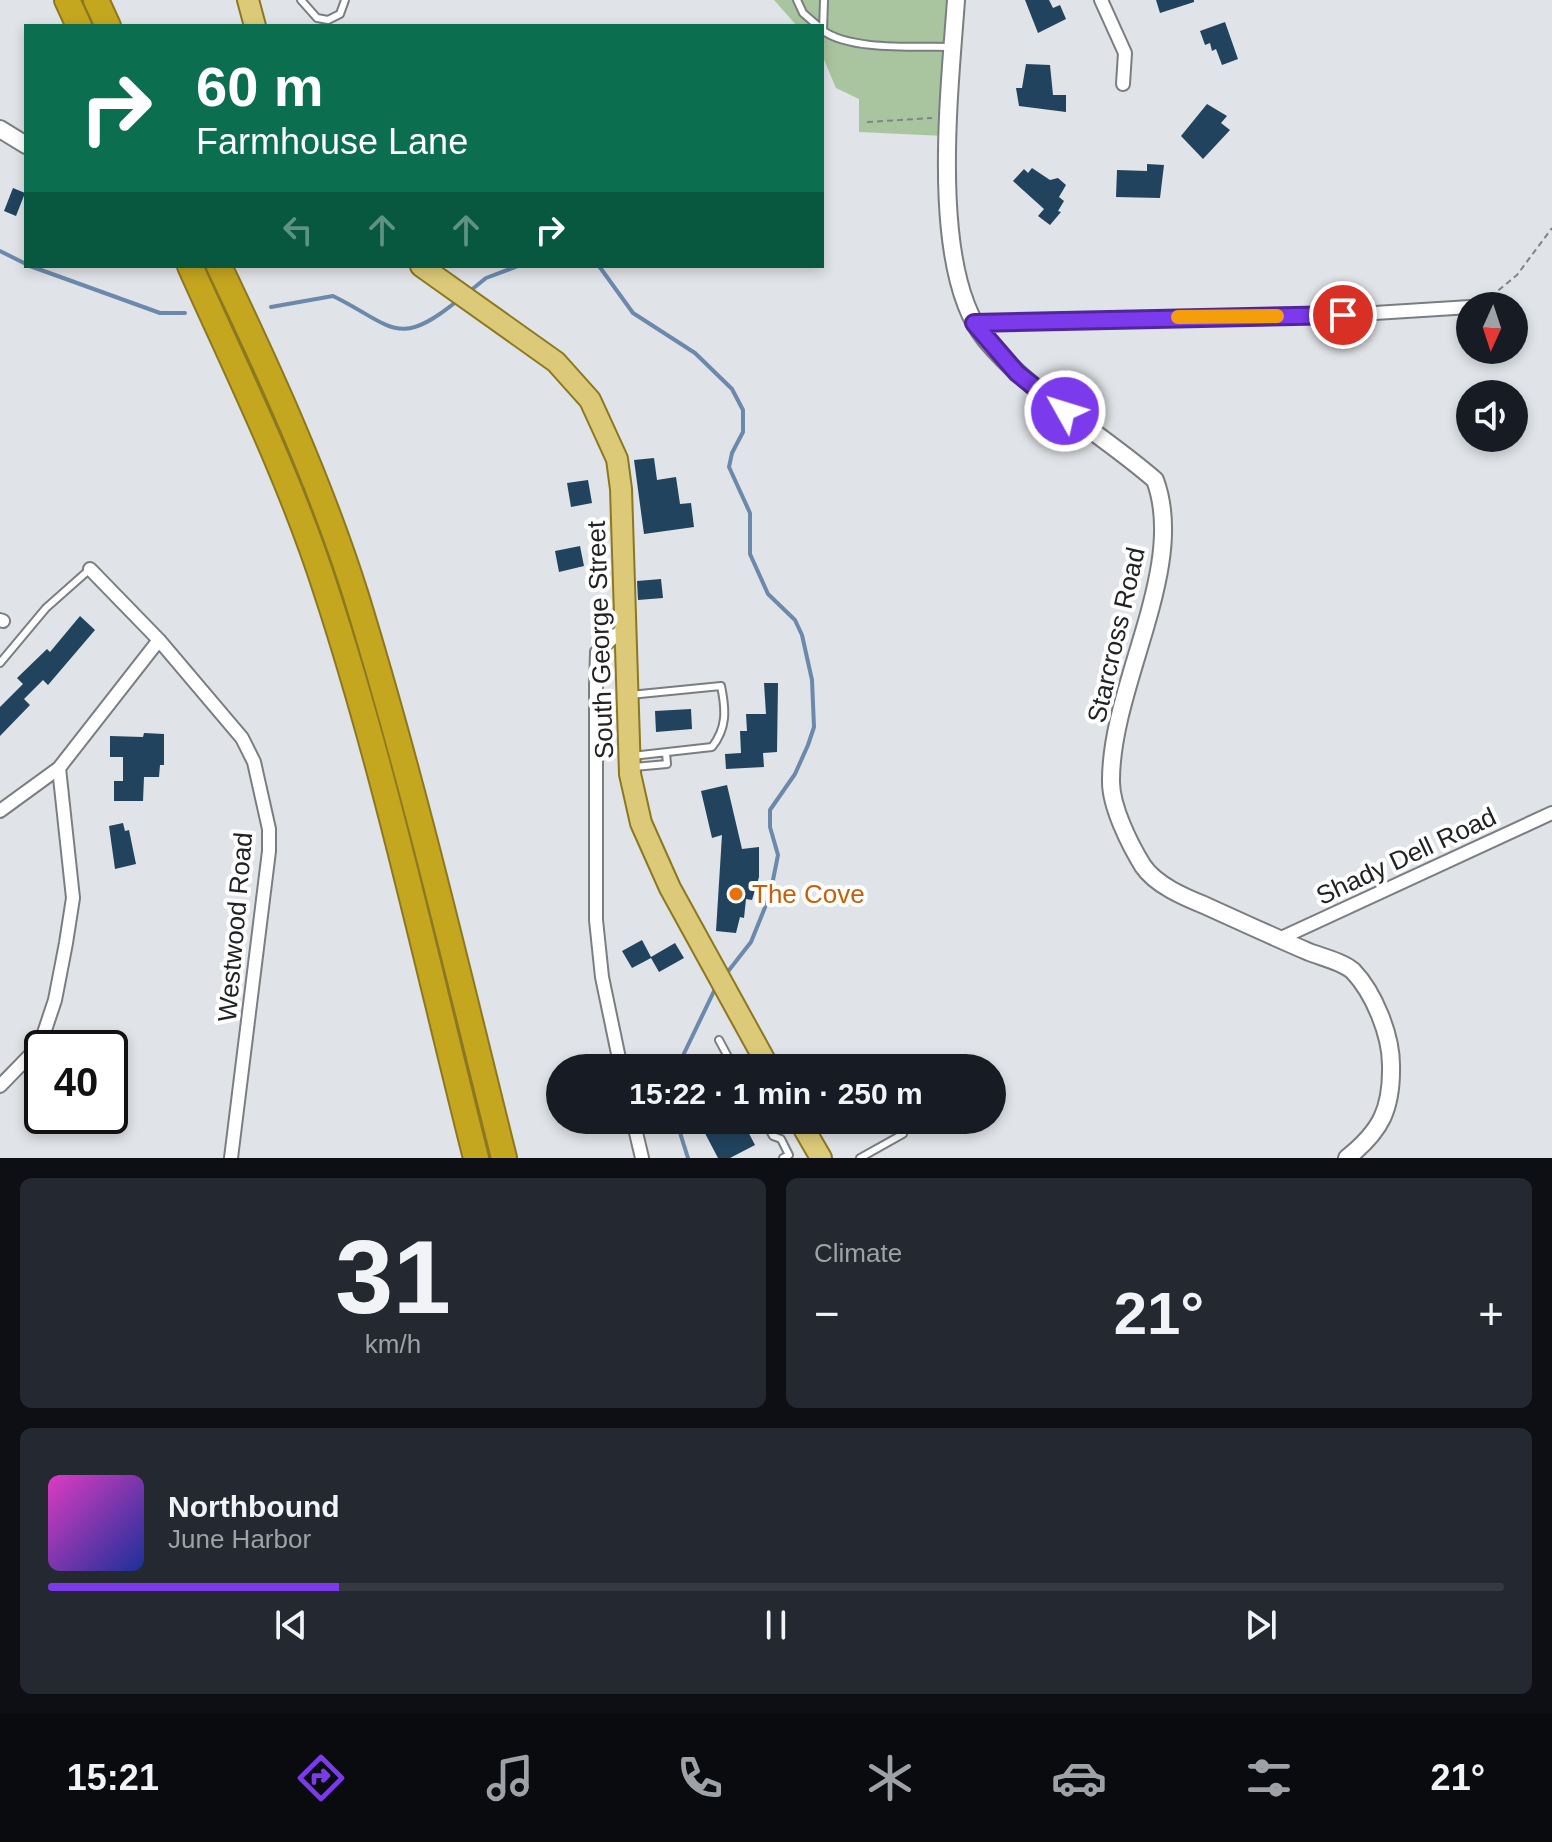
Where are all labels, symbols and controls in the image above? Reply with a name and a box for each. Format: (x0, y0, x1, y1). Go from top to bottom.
text: 60 m (196, 55, 324, 118)
icon: right (64, 56, 168, 160)
text: Farmhouse Lane (196, 121, 468, 162)
icon: left (276, 208, 320, 252)
icon: ahead (360, 208, 404, 252)
icon: ahead (444, 208, 488, 252)
icon: right (528, 208, 572, 252)
pin (1309, 281, 1377, 349)
north arrow (1456, 292, 1528, 364)
map controls (1456, 292, 1528, 452)
icon: arrive (1321, 293, 1365, 337)
position arrow (1023, 369, 1107, 453)
button: sound (1456, 380, 1528, 452)
street label: South George Street (581, 520, 619, 760)
street label: Starcross Road (1081, 544, 1151, 726)
street label: Shady Dell Road (1311, 801, 1501, 911)
street label: Westwood Road (212, 831, 258, 1023)
place label: The Cove (752, 879, 865, 909)
marker: The Cove (727, 885, 745, 903)
speed limit sign: 40 (24, 1030, 128, 1134)
text: 15:22 · 1 min · 250 m (629, 1077, 923, 1110)
text: 31 (335, 1219, 451, 1335)
text: Climate (814, 1238, 902, 1268)
text: 21° (1114, 1280, 1204, 1347)
text: − (814, 1289, 840, 1338)
text: + (1478, 1289, 1504, 1338)
text: km/h (365, 1329, 421, 1359)
text: Northbound (168, 1490, 340, 1523)
text: June Harbor (168, 1524, 311, 1554)
icon: previous (269, 1603, 313, 1647)
icon: pause (754, 1603, 798, 1647)
icon: next (1239, 1603, 1283, 1647)
icon: directions (293, 1750, 349, 1806)
icon: music (482, 1750, 538, 1806)
icon: phone (672, 1750, 728, 1806)
icon: climate (862, 1750, 918, 1806)
icon: car (1051, 1750, 1107, 1806)
icon: filters (1241, 1750, 1297, 1806)
text: 15:21 (67, 1757, 159, 1798)
text: 21° (1431, 1757, 1485, 1798)

